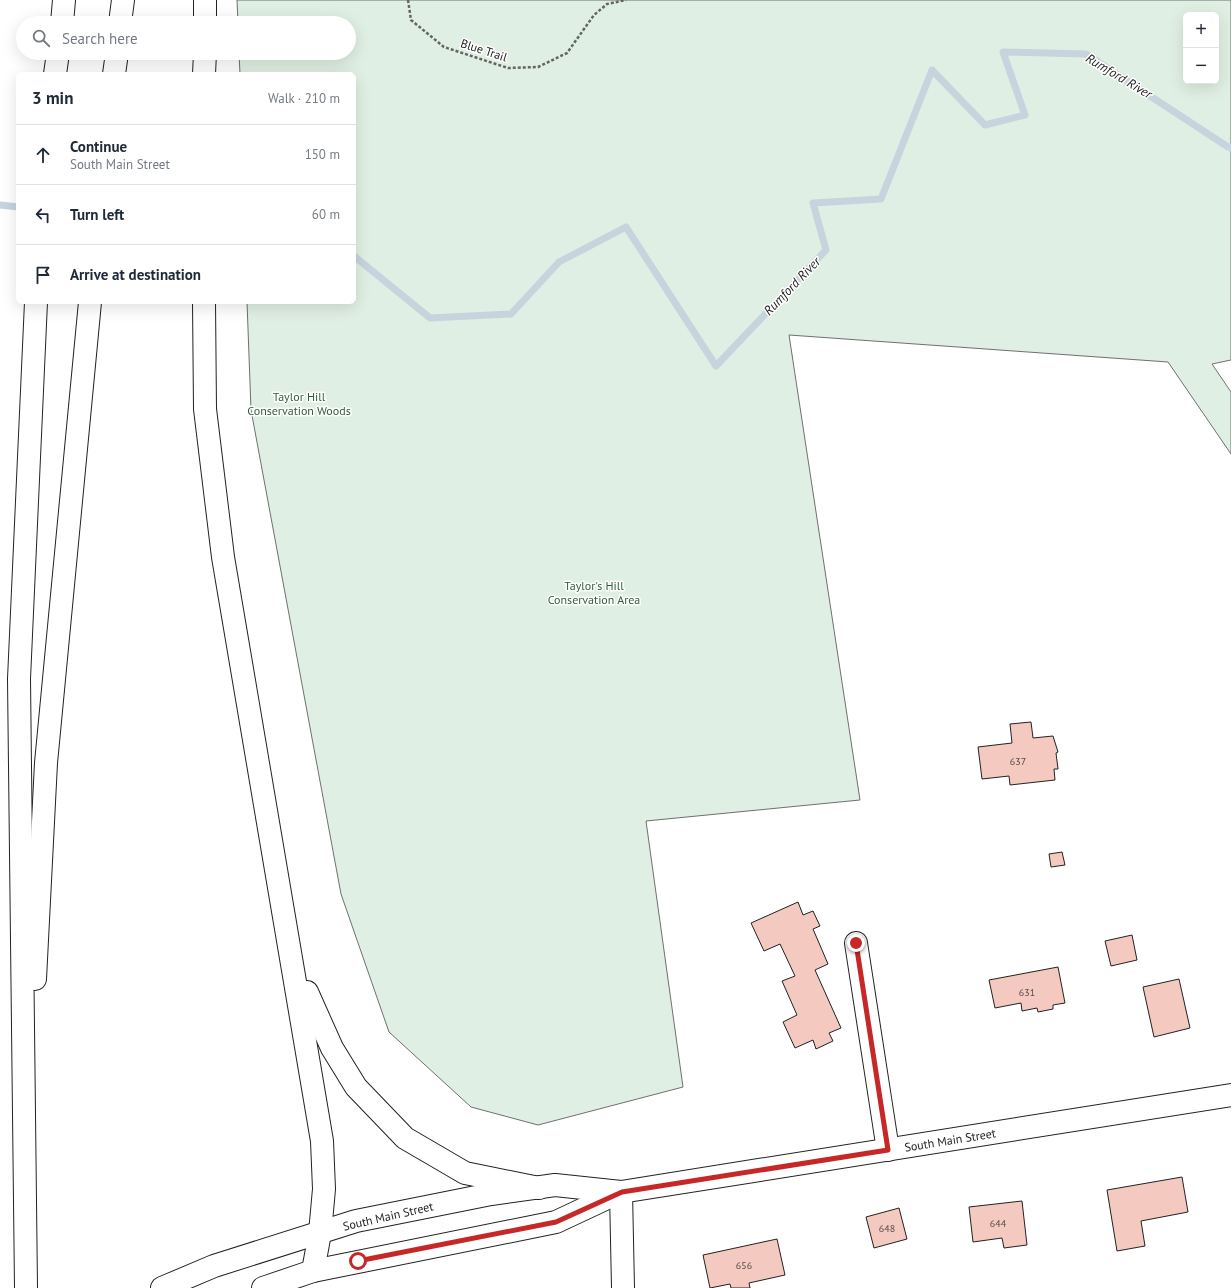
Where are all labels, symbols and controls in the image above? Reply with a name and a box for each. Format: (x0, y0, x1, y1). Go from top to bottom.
map controls (1183, 12, 1219, 84)
button: + (1183, 12, 1219, 48)
search box (16, 16, 356, 60)
icon: search (30, 27, 52, 49)
text: Search here (62, 29, 138, 48)
street label: Blue Trail (459, 35, 510, 65)
button: − (1183, 48, 1219, 84)
water label: Rumford River (1083, 50, 1156, 103)
text: 3 min (32, 87, 73, 109)
text: Walk · 210 m (268, 90, 340, 107)
text: Continue (70, 137, 127, 156)
icon: ahead (32, 144, 54, 166)
text: 150 m (305, 146, 340, 163)
text: South Main Street (70, 156, 170, 173)
icon: left (32, 204, 54, 226)
text: Turn left (70, 205, 124, 224)
text: 60 m (312, 206, 340, 223)
water label: Rumford River (760, 253, 825, 319)
icon: arrive (32, 264, 54, 286)
text: Arrive at destination (70, 265, 201, 284)
park label: Taylor Hill Conservation Woods (247, 389, 351, 418)
park label: Taylor's Hill Conservation Area (548, 578, 640, 607)
house number: 637 (1010, 755, 1026, 768)
route end (847, 934, 865, 952)
house number: 631 (1019, 986, 1035, 999)
street label: South Main Street (903, 1125, 997, 1155)
street label: South Main Street (341, 1198, 435, 1234)
house number: 644 (990, 1217, 1007, 1230)
house number: 648 (879, 1222, 895, 1235)
route start (349, 1252, 367, 1270)
house number: 656 (736, 1259, 752, 1272)

